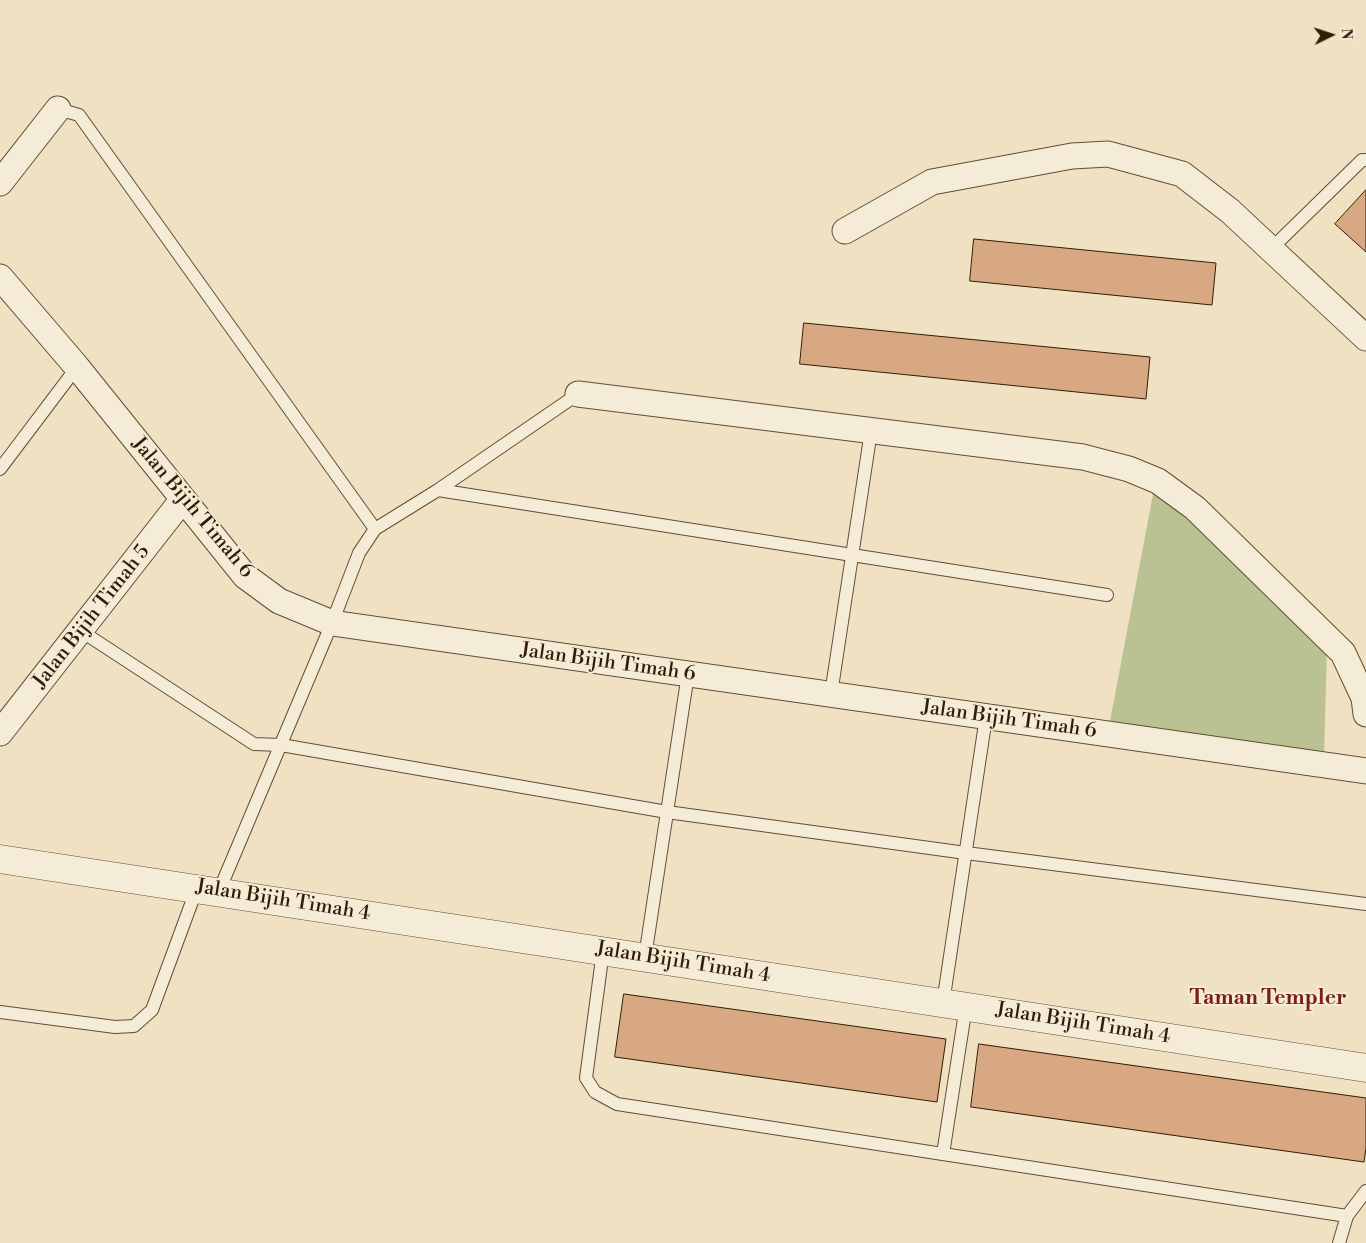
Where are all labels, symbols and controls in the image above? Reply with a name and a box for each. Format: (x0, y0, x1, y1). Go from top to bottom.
north arrow (1306, 10, 1356, 60)
text: N (1337, 28, 1355, 40)
street label: Jalan Bijih Timah 6 (126, 433, 258, 583)
street label: Jalan Bijih Timah 5 (29, 540, 155, 694)
street label: Jalan Bijih Timah 6 (519, 639, 697, 687)
street label: Jalan Bijih Timah 6 (920, 696, 1098, 744)
street label: Jalan Bijih Timah 4 (194, 875, 372, 927)
street label: Jalan Bijih Timah 4 (594, 937, 772, 989)
district label: Taman Templer (1189, 986, 1347, 1012)
street label: Jalan Bijih Timah 4 (994, 998, 1172, 1050)

